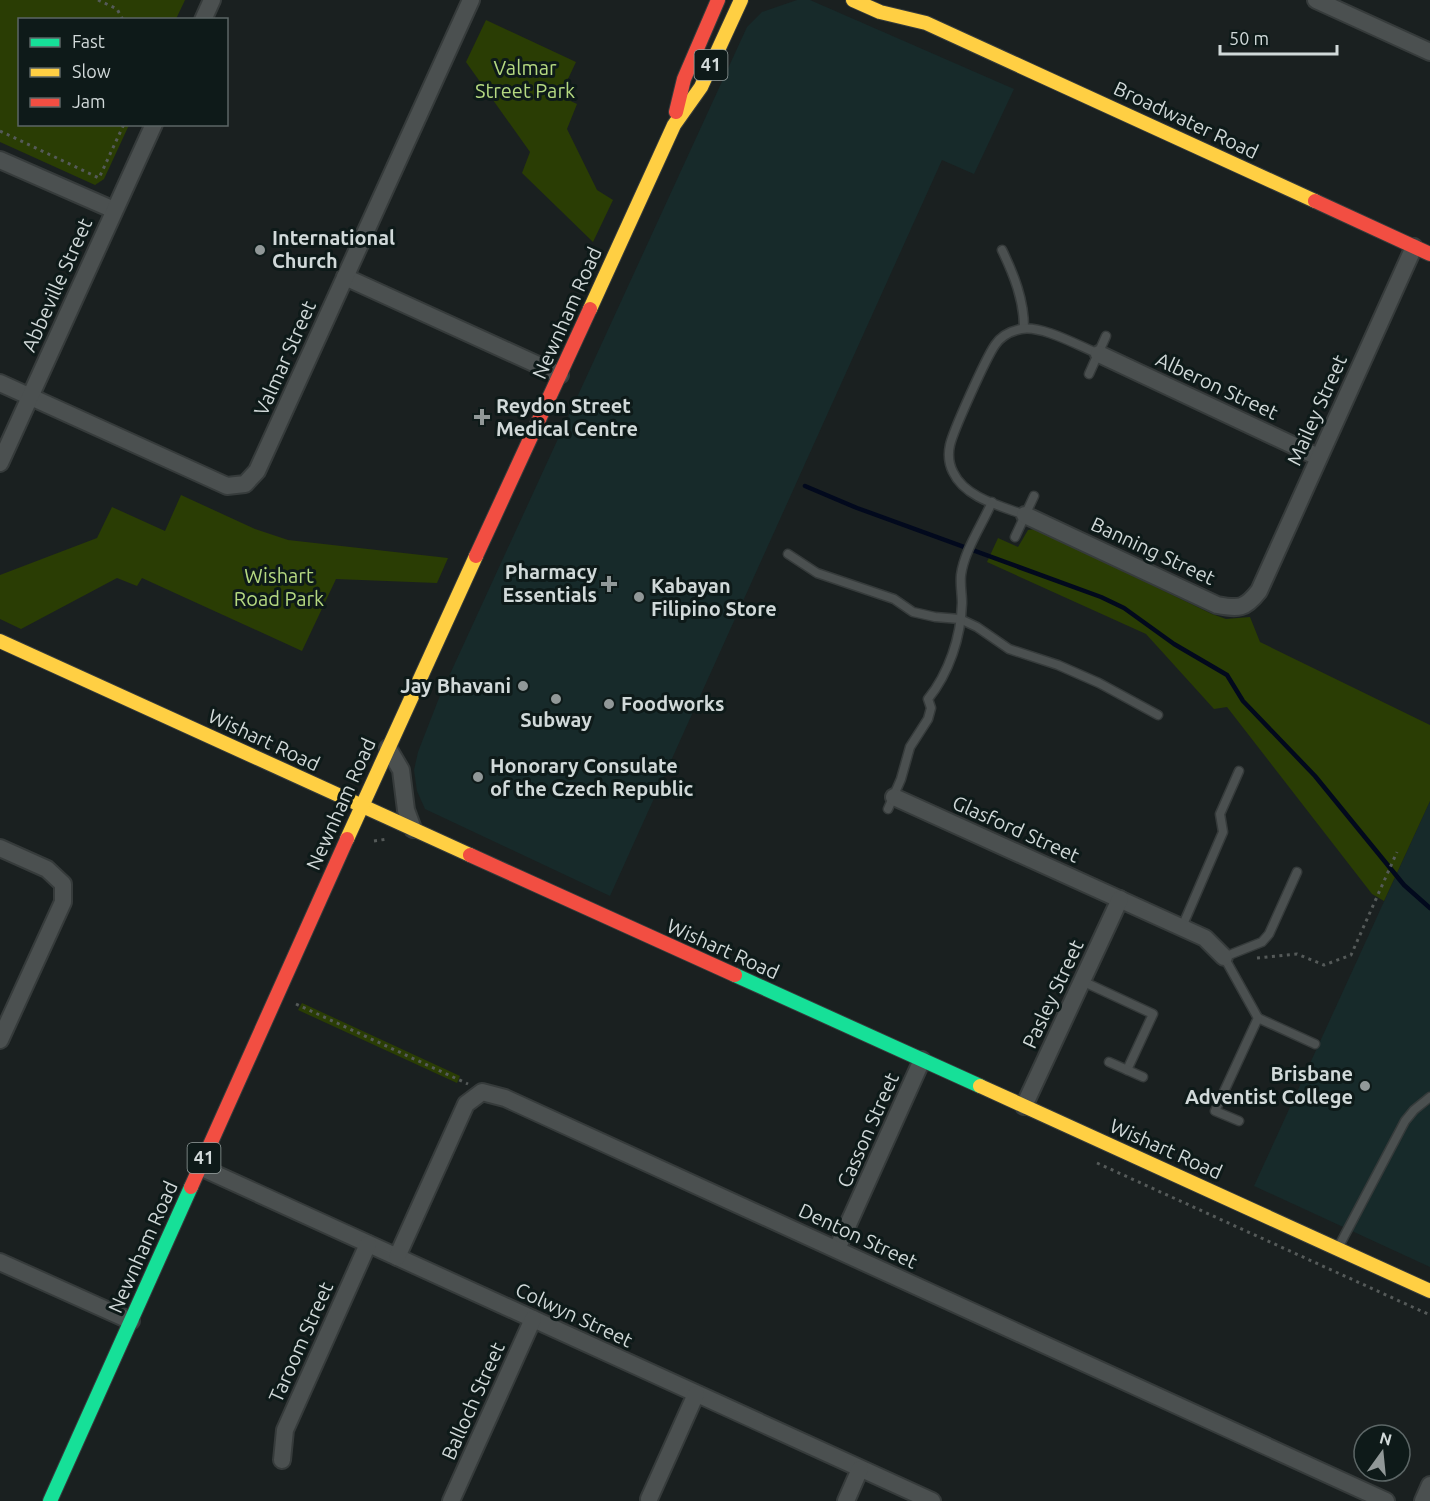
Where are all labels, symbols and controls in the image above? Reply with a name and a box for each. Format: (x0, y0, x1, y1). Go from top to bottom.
legend (18, 18, 228, 126)
scale bar (1220, 18, 1337, 56)
text: 50 m (1229, 28, 1269, 48)
text: Fast (72, 31, 105, 51)
road number: 41 (694, 50, 728, 80)
park label: Valmar Street Park (475, 56, 575, 102)
text: Slow (72, 61, 111, 81)
street label: Broadwater Road (1110, 76, 1262, 163)
text: Jam (72, 91, 106, 111)
street label: Abbeville Street (17, 214, 96, 355)
place label: International Church (272, 226, 395, 272)
marker: International Church (253, 243, 267, 257)
street label: Newnham Road (527, 243, 606, 382)
street label: Valmar Street (249, 297, 320, 419)
street label: Alberon Street (1152, 347, 1282, 424)
street label: Mailey Street (1282, 351, 1351, 469)
place label: Reydon Street Medical Centre (496, 394, 638, 440)
marker: Reydon Street Medical Centre (473, 408, 491, 426)
street label: Banning Street (1088, 512, 1219, 589)
place label: Pharmacy Essentials (502, 560, 597, 606)
park label: Wishart Road Park (234, 564, 324, 610)
place label: Kabayan Filipino Store (651, 574, 777, 620)
marker: Pharmacy Essentials (602, 577, 616, 591)
marker: Kabayan Filipino Store (632, 590, 646, 604)
place label: Jay Bhavani (400, 674, 511, 697)
marker: Jay Bhavani (516, 679, 530, 693)
marker: Subway (549, 692, 563, 706)
place label: Foodworks (621, 692, 725, 715)
marker: Foodworks (602, 697, 616, 711)
street label: Wishart Road (205, 704, 324, 775)
place label: Subway (520, 708, 592, 731)
street label: Newnham Road (301, 734, 380, 873)
place label: Honorary Consulate of the Czech Republic (490, 754, 693, 800)
marker: Honorary Consulate of the Czech Republic (471, 770, 485, 784)
street label: Glasford Street (949, 790, 1083, 867)
street label: Wishart Road (664, 914, 783, 984)
street label: Pasley Street (1017, 936, 1088, 1052)
place label: Brisbane Adventist College (1185, 1062, 1353, 1108)
street label: Casson Street (832, 1069, 903, 1191)
marker: Brisbane Adventist College (1358, 1079, 1372, 1093)
street label: Wishart Road (1107, 1114, 1226, 1184)
road number: 41 (188, 1143, 220, 1173)
street label: Newnham Road (103, 1177, 182, 1316)
street label: Denton Street (795, 1198, 921, 1273)
street label: Colwyn Street (512, 1277, 637, 1352)
street label: Taroom Street (264, 1278, 337, 1406)
street label: Balloch Street (436, 1338, 509, 1463)
north arrow (1352, 1423, 1412, 1483)
text: N (1378, 1428, 1394, 1449)

